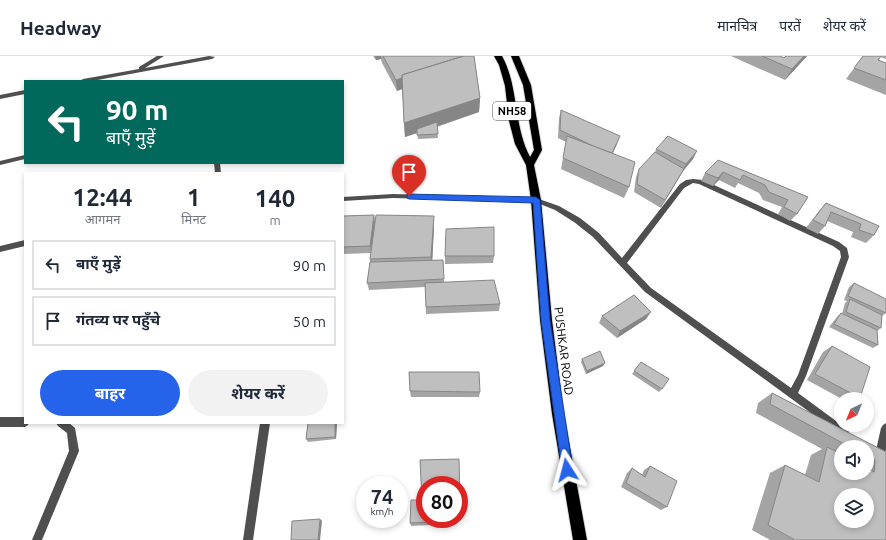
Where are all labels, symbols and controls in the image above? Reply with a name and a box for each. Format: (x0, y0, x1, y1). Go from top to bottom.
text: Headway (20, 17, 101, 39)
text: मानचित्र (717, 18, 757, 34)
text: परतें (779, 18, 801, 34)
text: शेयर करें (823, 18, 866, 34)
text: 90 m (106, 94, 168, 125)
icon: left (40, 96, 92, 148)
road number: NH58 (493, 102, 531, 120)
text: बाएँ मुड़ें (106, 127, 155, 147)
pin (392, 155, 426, 196)
icon: arrive (398, 161, 420, 183)
text: 12:44 (73, 184, 133, 211)
text: 1 (187, 184, 200, 211)
text: 140 (255, 185, 295, 212)
text: आगमन (85, 212, 120, 226)
text: मिनट (181, 212, 206, 226)
text: m (269, 213, 281, 227)
icon: left (42, 254, 64, 276)
text: बाएँ मुड़ें (76, 255, 121, 272)
text: 90 m (293, 257, 326, 274)
street label: PUSHKAR ROAD (552, 306, 576, 396)
icon: arrive (42, 310, 64, 332)
text: गंतव्य पर पहुँचे (76, 311, 160, 328)
text: 50 m (293, 313, 326, 330)
button: बाहर (40, 370, 180, 416)
button: शेयर करें (188, 370, 328, 416)
north arrow (834, 392, 874, 432)
map controls (834, 392, 874, 528)
button: sound (834, 440, 874, 480)
position arrow (546, 449, 588, 491)
speed limit sign: 80 (416, 476, 468, 528)
text: 74 (371, 485, 393, 508)
button: layers (834, 488, 874, 528)
text: km/h (370, 506, 394, 517)

